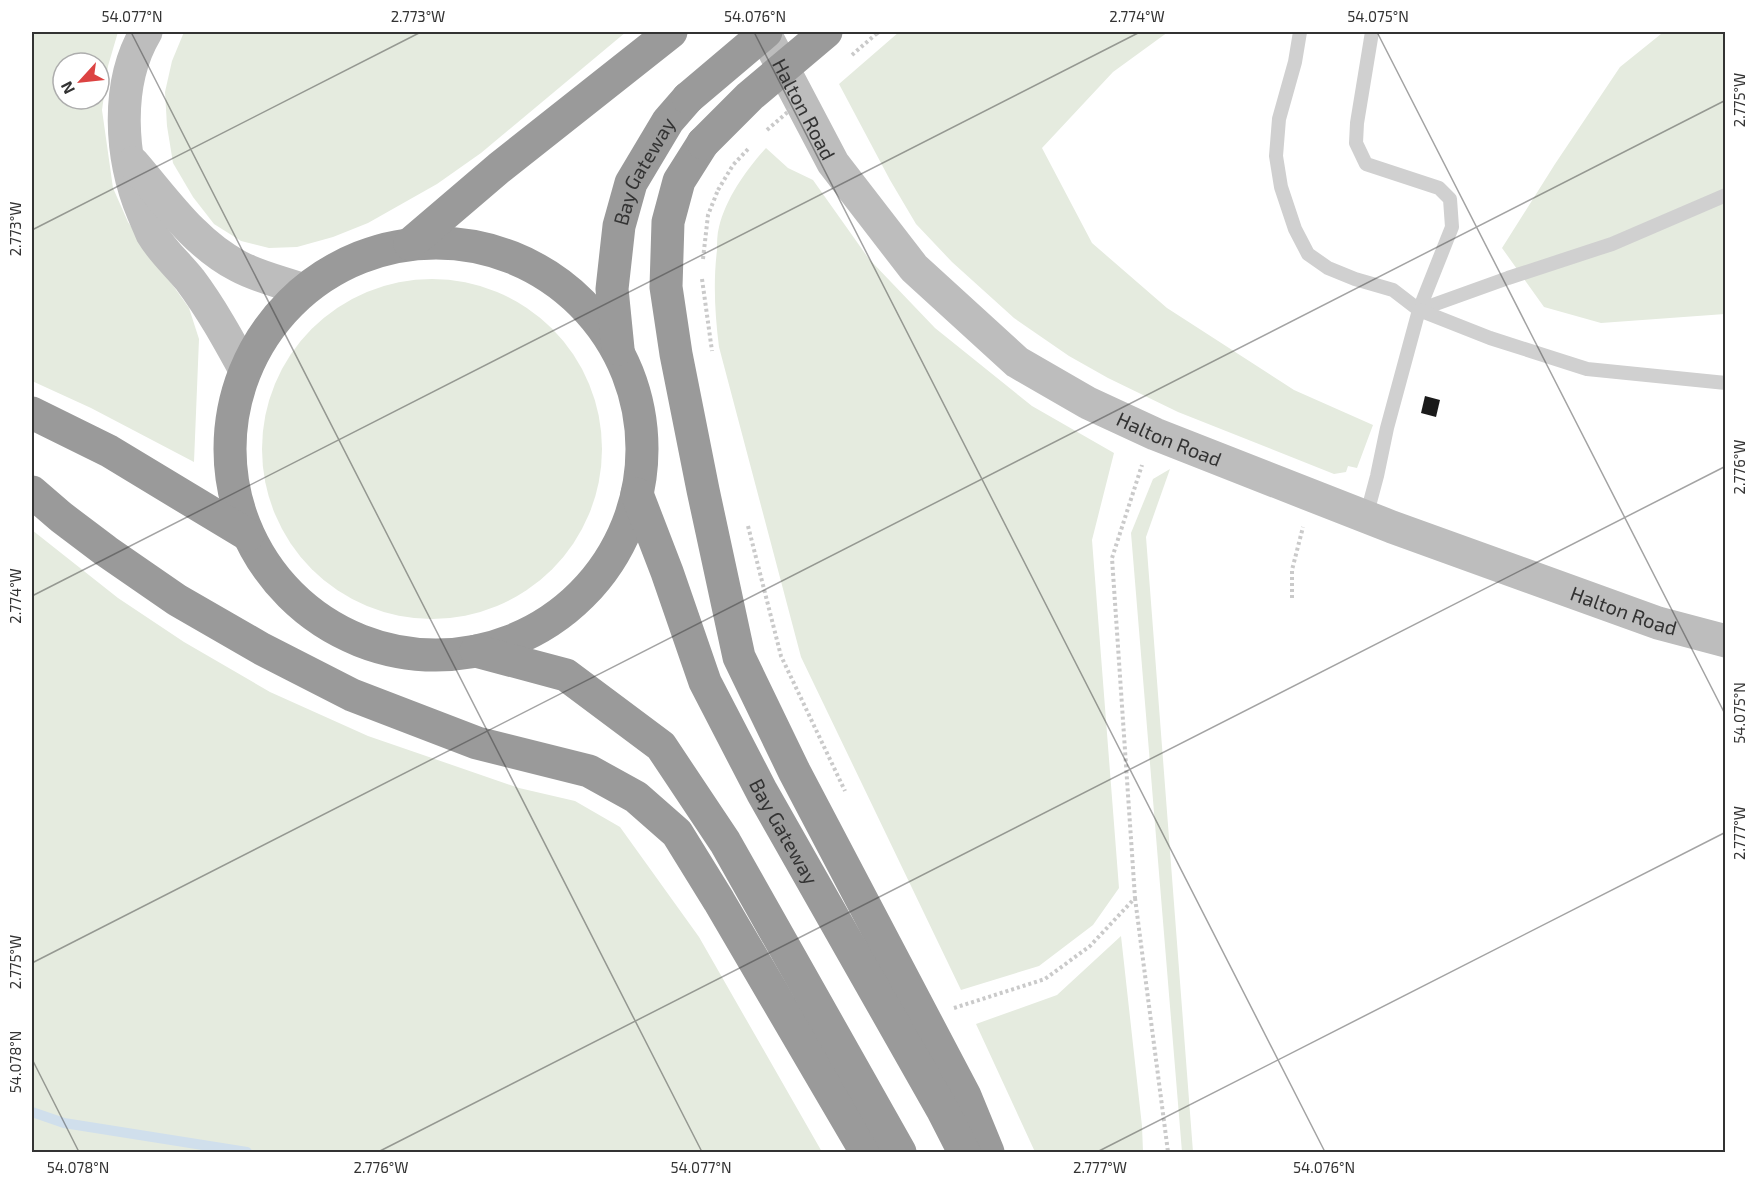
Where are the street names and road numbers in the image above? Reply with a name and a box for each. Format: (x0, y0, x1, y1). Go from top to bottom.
street label: Halton Road (768, 54, 841, 164)
street label: Bay Gateway (608, 112, 680, 228)
street label: Halton Road (1113, 406, 1225, 471)
street label: Halton Road (1567, 580, 1680, 640)
street label: Bay Gateway (745, 774, 824, 889)

